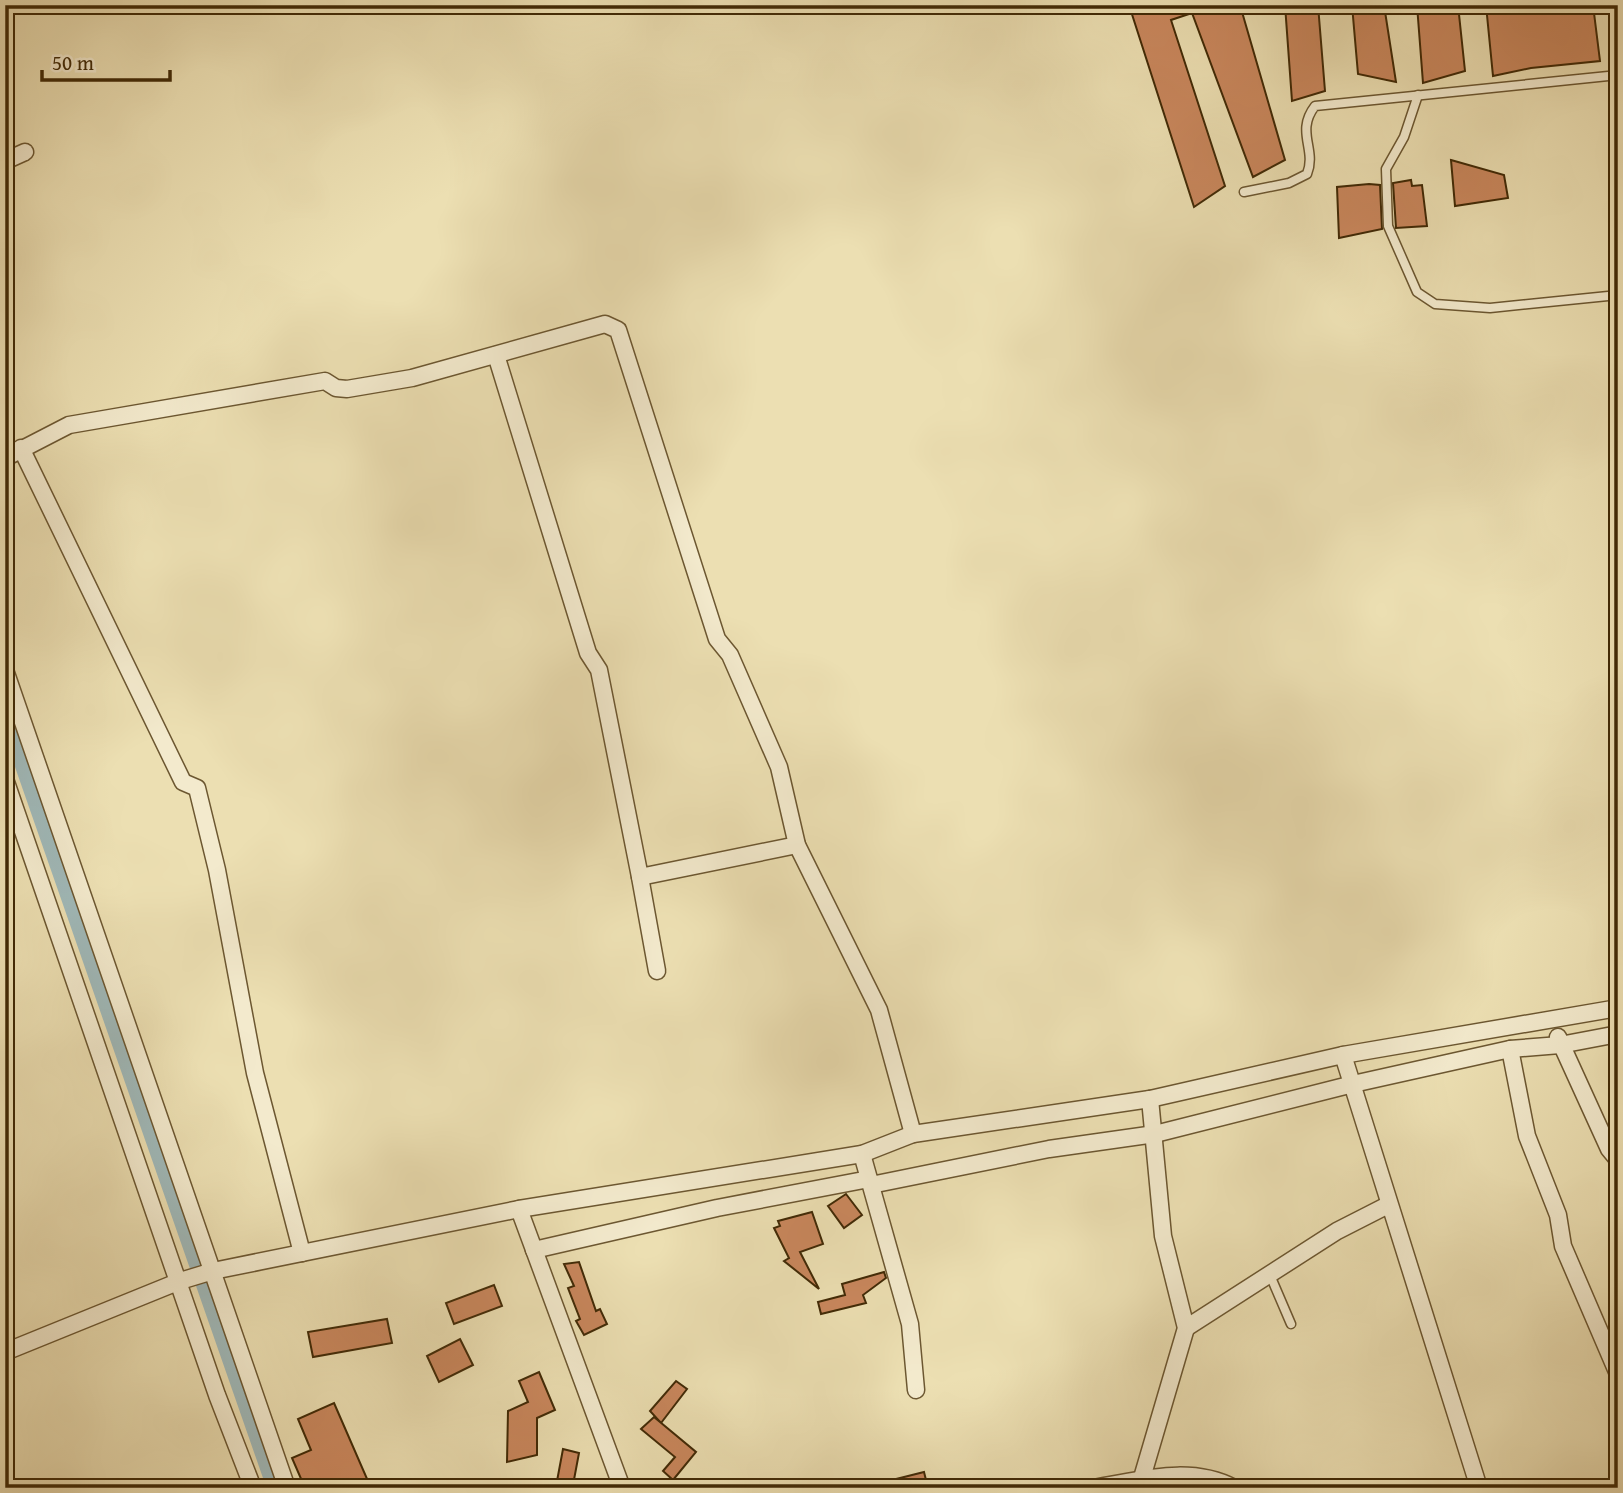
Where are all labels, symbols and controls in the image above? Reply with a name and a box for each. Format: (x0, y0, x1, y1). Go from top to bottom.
scale bar (42, 38, 170, 82)
text: 50 m (52, 47, 94, 78)

